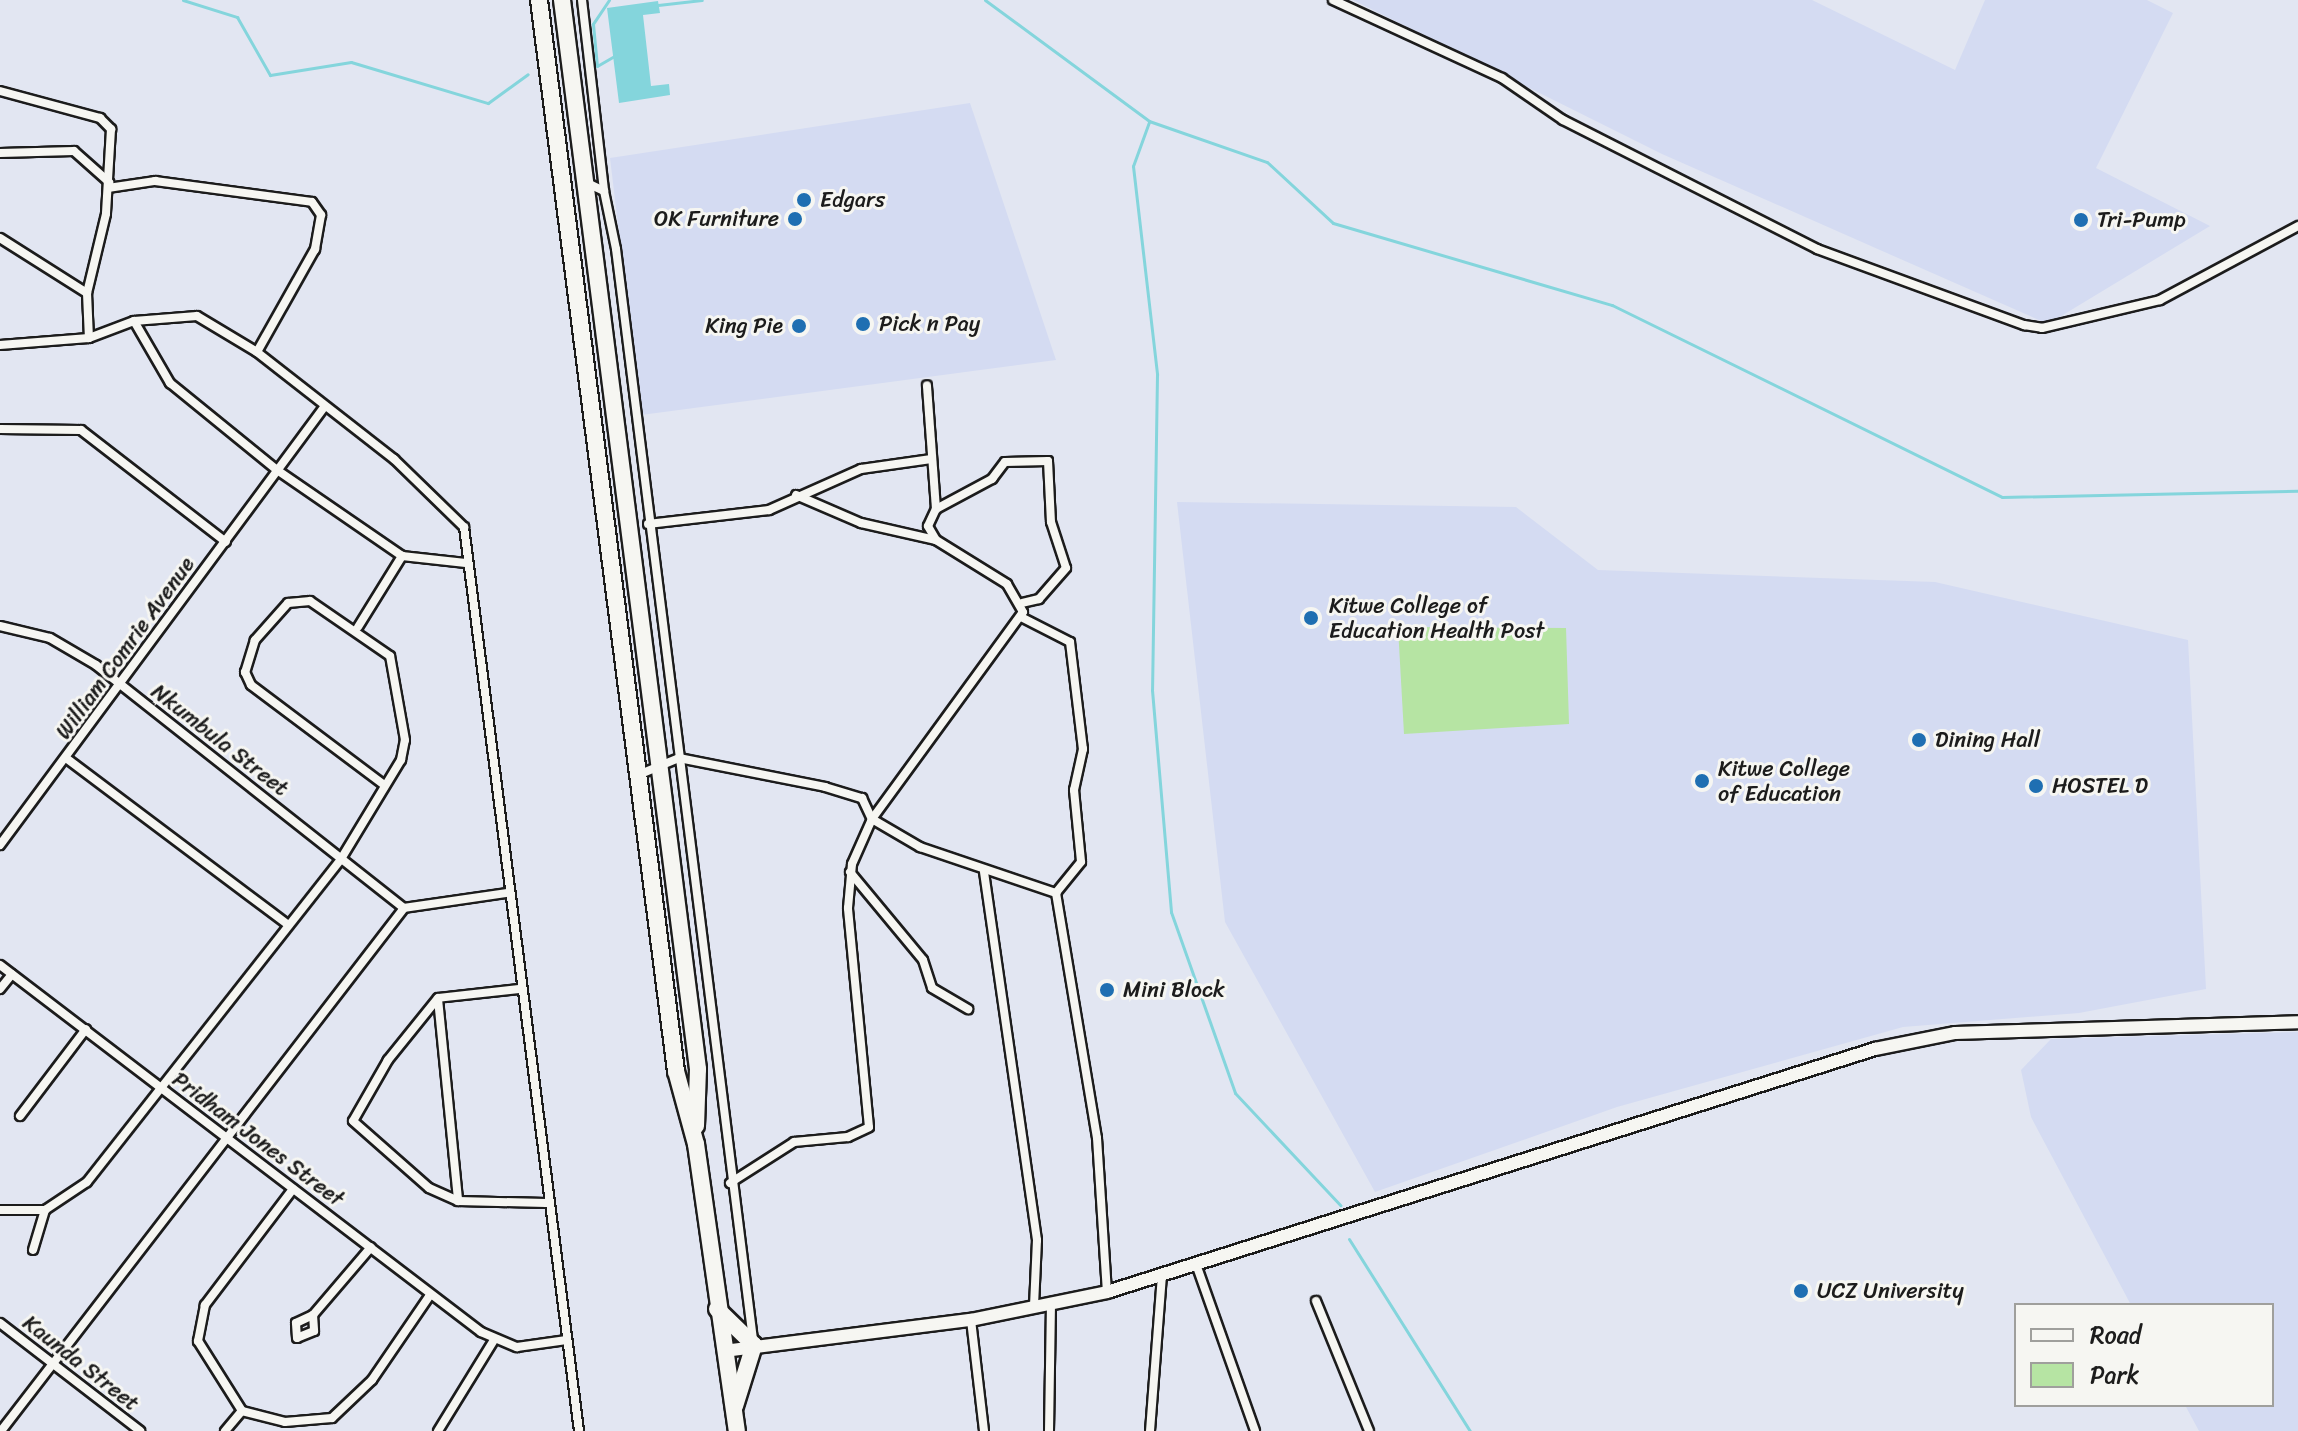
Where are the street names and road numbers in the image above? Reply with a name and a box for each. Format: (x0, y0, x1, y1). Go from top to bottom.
street label: William Comrie Avenue (50, 552, 200, 744)
street label: Nkumbula Street (146, 678, 294, 802)
street label: Pridham Jones Street (166, 1065, 350, 1213)
street label: Kaunda Street (18, 1309, 144, 1417)

